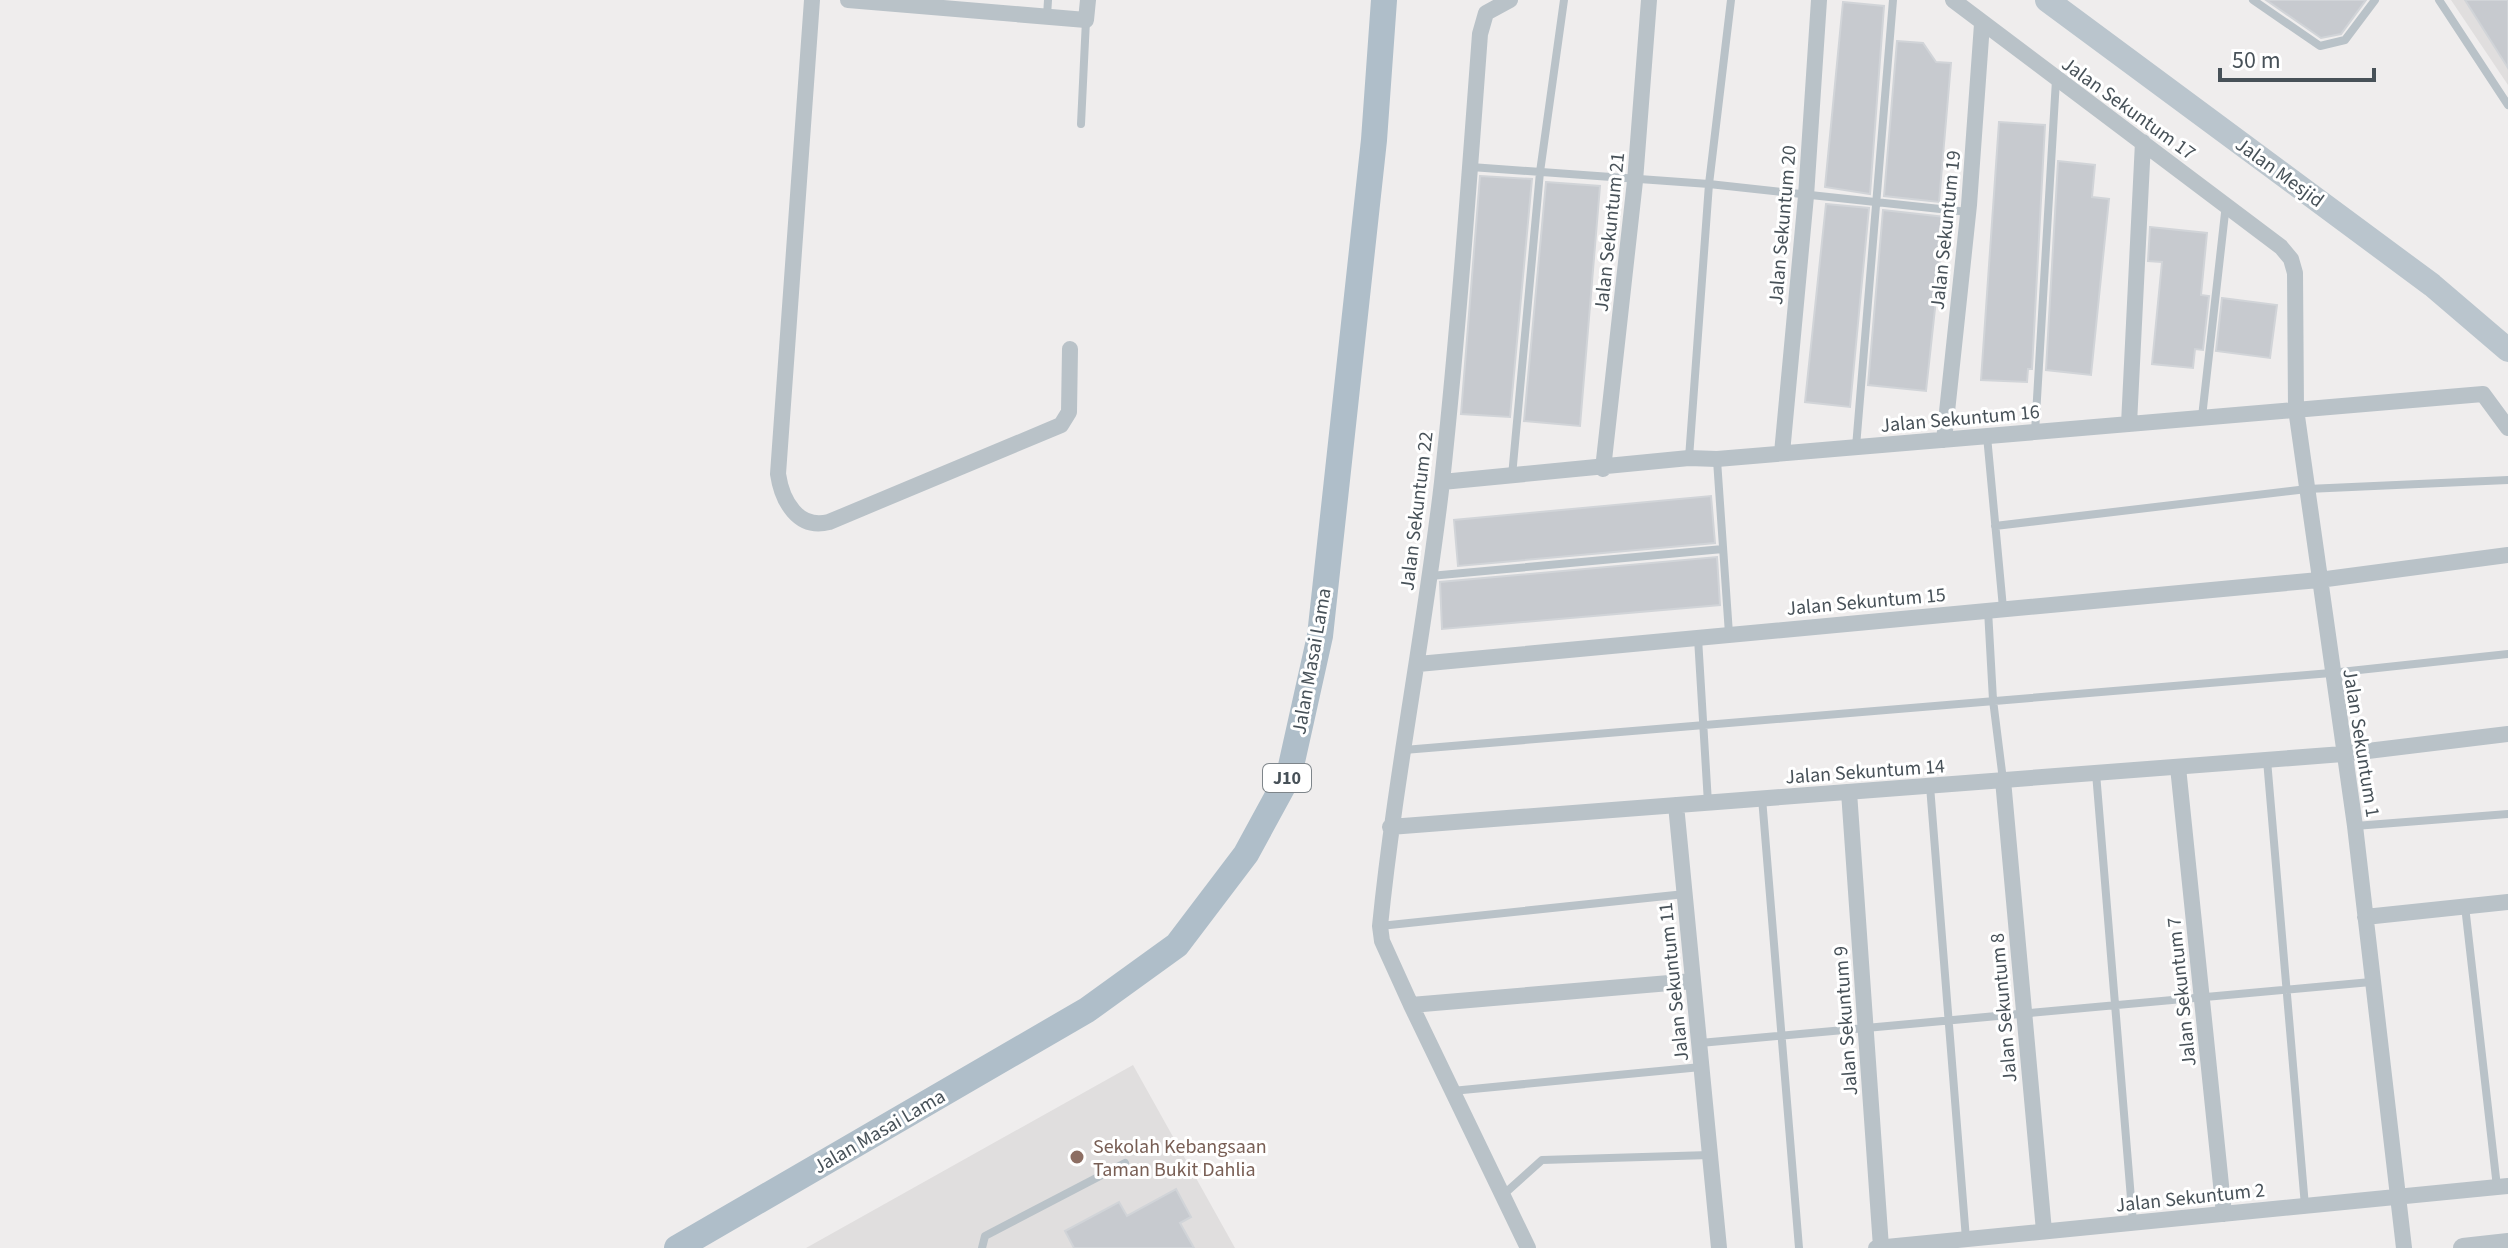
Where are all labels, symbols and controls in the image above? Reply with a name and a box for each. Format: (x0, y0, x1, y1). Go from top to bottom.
scale bar (2220, 32, 2374, 82)
text: 50 m (2232, 43, 2281, 78)
street label: Jalan Sekuntum 17 (2055, 50, 2201, 167)
street label: Jalan Mesjid (2229, 131, 2330, 215)
street label: Jalan Sekuntum 20 (1762, 144, 1804, 306)
street label: Jalan Sekuntum 19 (1924, 149, 1968, 311)
street label: Jalan Sekuntum 21 (1588, 151, 1632, 313)
street label: Jalan Sekuntum 16 (1879, 398, 2041, 440)
street label: Jalan Sekuntum 22 (1393, 430, 1441, 592)
street label: Jalan Sekuntum 15 (1785, 581, 1947, 623)
street label: Jalan Masai Lama (1285, 586, 1339, 737)
street label: Jalan Sekuntum 1 (2335, 667, 2387, 819)
street label: Jalan Sekuntum 14 (1784, 752, 1946, 792)
road number: J10 (1263, 764, 1311, 792)
street label: Jalan Sekuntum 11 (1652, 901, 1696, 1063)
street label: Jalan Sekuntum 7 (2160, 916, 2204, 1068)
street label: Jalan Sekuntum 8 (1984, 932, 2024, 1084)
street label: Jalan Sekuntum 9 (1827, 945, 1865, 1097)
street label: Jalan Masai Lama (808, 1083, 951, 1181)
place label: Sekolah Kebangsaan Taman Bukit Dahlia (1093, 1133, 1267, 1184)
marker: Sekolah Kebangsaan Taman Bukit Dahlia (1068, 1148, 1086, 1166)
street label: Jalan Sekuntum 2 (2114, 1176, 2266, 1220)

